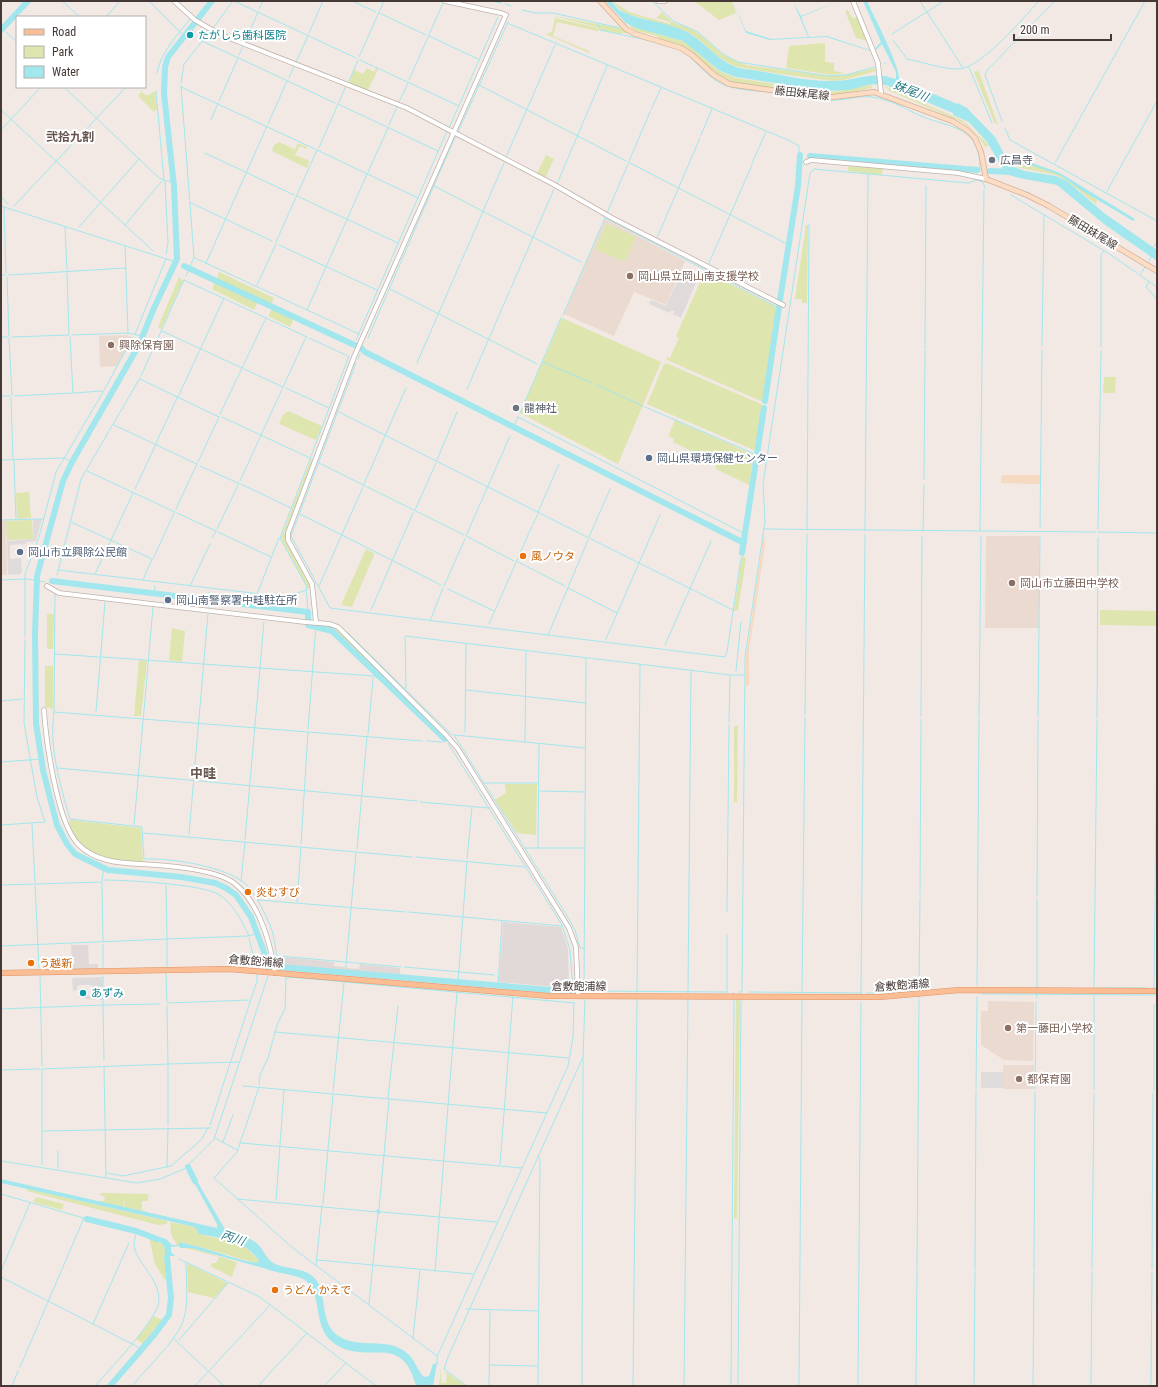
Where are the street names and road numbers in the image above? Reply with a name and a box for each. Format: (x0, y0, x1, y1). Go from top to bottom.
street label: 藤田妹尾線 (774, 84, 830, 103)
street label: 藤田妹尾線 (1066, 213, 1120, 252)
street label: 倉敷飽浦線 (228, 953, 284, 970)
street label: 倉敷飽浦線 (874, 977, 930, 994)
street label: 倉敷飽浦線 (552, 980, 607, 993)

